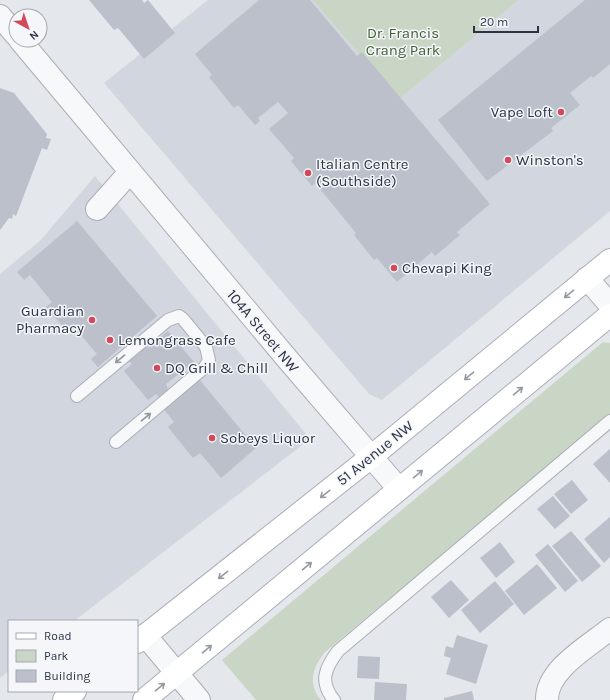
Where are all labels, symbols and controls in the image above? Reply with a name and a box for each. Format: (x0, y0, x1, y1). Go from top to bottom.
north arrow (8, 8, 48, 48)
scale bar (474, 8, 538, 34)
text: 20 m (480, 15, 508, 29)
park label: Dr. Francis Crang Park (366, 24, 440, 59)
text: N (27, 28, 41, 43)
place label: Vape Loft (491, 103, 553, 121)
marker: Vape Loft (556, 107, 566, 117)
place label: Winston's (516, 151, 584, 169)
place label: Italian Centre (Southside) (316, 155, 408, 190)
marker: Winston's (503, 155, 513, 165)
marker: Italian Centre (Southside) (303, 168, 313, 178)
place label: Chevapi King (402, 259, 492, 277)
marker: Chevapi King (389, 263, 399, 273)
street label: 104A Street NW (223, 286, 303, 377)
one-way arrow (564, 289, 574, 298)
place label: Guardian Pharmacy (16, 302, 84, 337)
marker: Guardian Pharmacy (87, 315, 97, 325)
place label: Lemongrass Cafe (118, 331, 236, 349)
marker: Lemongrass Cafe (105, 335, 115, 345)
one-way arrow (115, 355, 126, 364)
place label: DQ Grill & Chill (165, 359, 268, 377)
marker: DQ Grill & Chill (152, 363, 162, 373)
one-way arrow (463, 372, 474, 381)
one-way arrow (513, 386, 523, 395)
one-way arrow (140, 412, 151, 421)
street label: 51 Avenue NW (333, 416, 417, 489)
place label: Sobeys Liquor (220, 429, 316, 447)
marker: Sobeys Liquor (207, 433, 217, 443)
one-way arrow (412, 469, 423, 478)
one-way arrow (319, 490, 330, 498)
one-way arrow (301, 561, 312, 570)
one-way arrow (217, 570, 228, 579)
legend (8, 620, 138, 692)
text: Road (44, 629, 72, 643)
one-way arrow (201, 644, 212, 653)
text: Park (44, 649, 69, 663)
text: Building (44, 669, 91, 683)
one-way arrow (155, 682, 166, 691)

